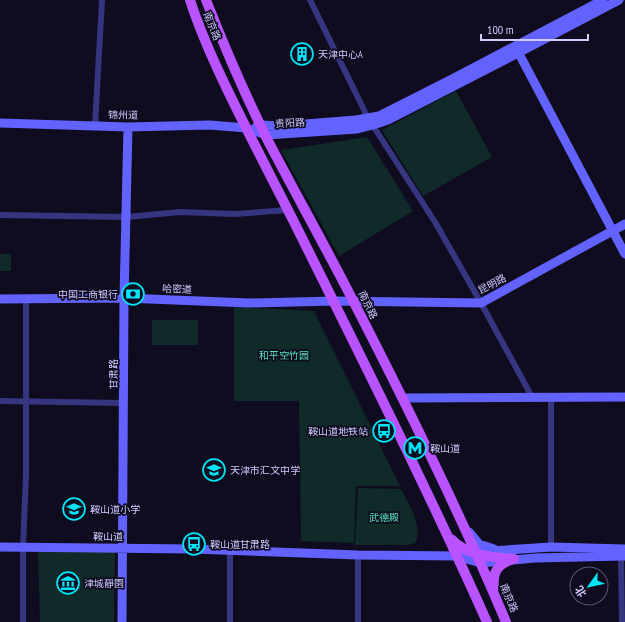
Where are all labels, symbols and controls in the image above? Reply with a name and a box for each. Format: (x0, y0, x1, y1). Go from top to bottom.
street label: 南京路 (200, 10, 224, 42)
scale bar (481, 16, 588, 42)
text: 100 m (487, 22, 514, 37)
building icon: 天津中心A (289, 41, 315, 67)
place label: 天津中心A (318, 48, 363, 61)
street label: 锦州道 (108, 108, 138, 122)
street label: 贵阳路 (275, 115, 305, 131)
street label: 昆明路 (476, 271, 508, 297)
bank icon: 中国工商银行 (120, 281, 146, 307)
street label: 哈密道 (162, 282, 192, 296)
place label: 中国工商银行 (58, 288, 118, 301)
street label: 南京路 (356, 289, 380, 321)
park label: 和平空竹园 (259, 349, 309, 362)
street label: 甘肃路 (107, 359, 120, 389)
bus stop icon: 鞍山道地铁站 (371, 418, 397, 444)
place label: 鞍山道地铁站 (308, 425, 368, 438)
metro station icon: 鞍山道 (402, 435, 428, 461)
place label: 鞍山道 (430, 442, 460, 455)
school or university icon: 天津市汇文中学 (201, 457, 227, 483)
place label: 天津市汇文中学 (230, 464, 300, 477)
school or university icon: 鞍山道小学 (61, 496, 87, 522)
place label: 鞍山道小学 (90, 503, 140, 516)
park label: 武德殿 (369, 511, 399, 524)
street label: 鞍山道 (93, 530, 123, 543)
bus stop icon: 鞍山道甘肃路 (181, 531, 207, 557)
place label: 鞍山道甘肃路 (210, 538, 270, 551)
north arrow (569, 566, 609, 606)
museum icon: 津城靜園 (55, 570, 81, 596)
place label: 津城靜園 (84, 577, 124, 590)
street label: 南京路 (497, 582, 521, 614)
text: 北 (572, 583, 589, 600)

